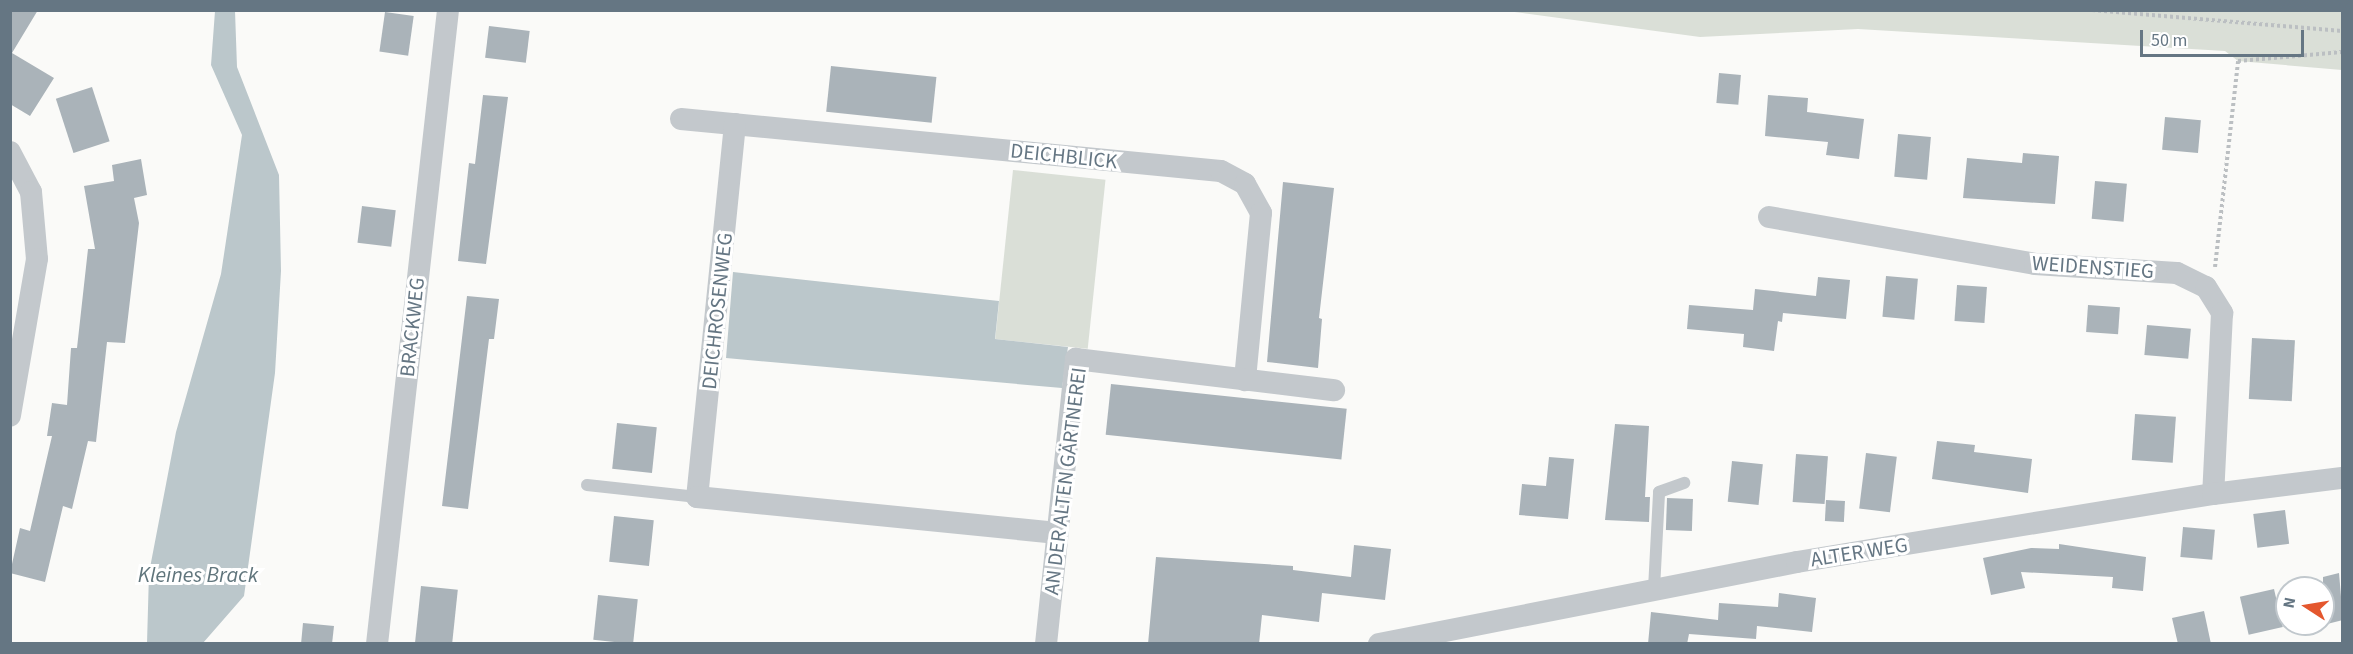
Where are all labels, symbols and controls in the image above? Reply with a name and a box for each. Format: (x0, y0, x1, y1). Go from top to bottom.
scale bar (2143, 18, 2306, 56)
text: 50 m (2151, 28, 2187, 53)
street label: DEICHBLICK (1009, 138, 1119, 174)
street label: DEICHROSENWEG (696, 231, 738, 391)
street label: WEIDENSTIEG (2031, 250, 2155, 284)
street label: BRACKWEG (394, 276, 430, 378)
street label: AN DER ALTEN GÄRTNEREI (1039, 366, 1091, 596)
street label: ALTER WEG (1809, 532, 1909, 572)
water label: Kleines Brack (138, 563, 258, 589)
north arrow (2275, 576, 2335, 636)
text: N (2277, 595, 2301, 610)

